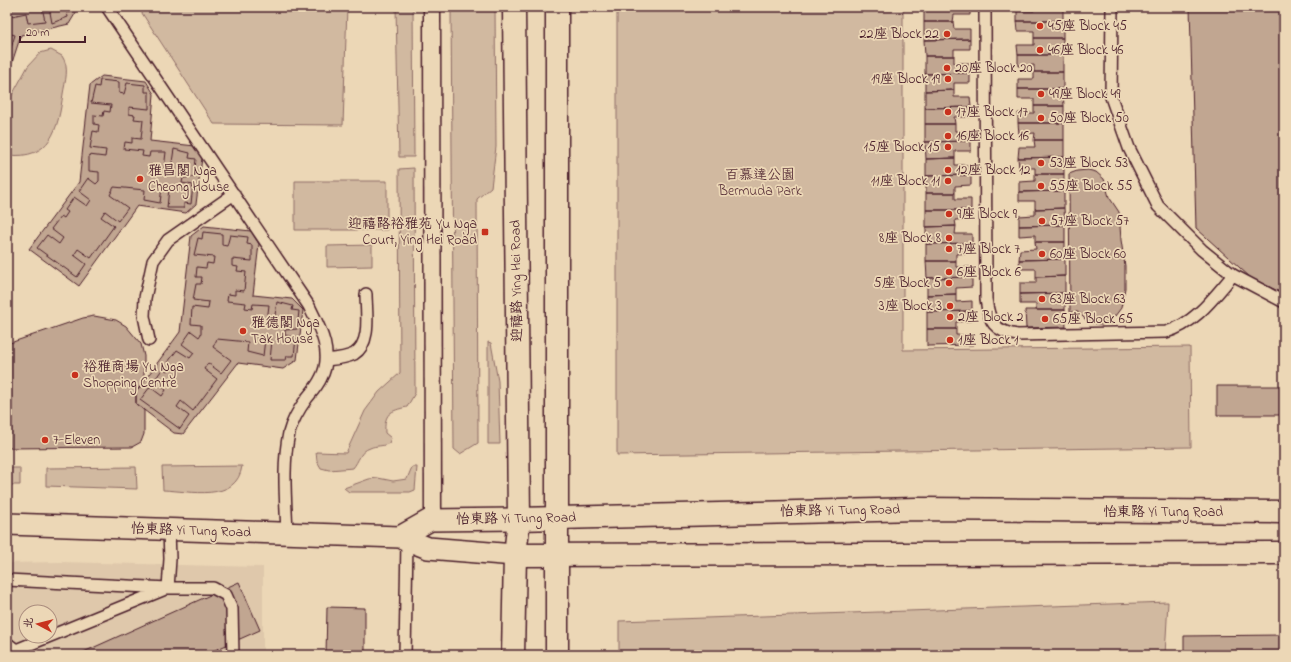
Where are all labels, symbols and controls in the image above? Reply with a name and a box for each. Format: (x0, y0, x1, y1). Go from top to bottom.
place label: 45座 Block 45 (1048, 16, 1127, 37)
scale bar (20, 18, 85, 44)
marker: 45座 Block 45 (1035, 21, 1045, 31)
text: 20 m (26, 24, 49, 42)
place label: 22座 Block 22 (860, 24, 939, 45)
marker: 22座 Block 22 (942, 29, 952, 39)
place label: 46座 Block 46 (1048, 40, 1123, 61)
marker: 46座 Block 46 (1035, 45, 1045, 55)
place label: 20座 Block 20 (955, 58, 1033, 79)
marker: 20座 Block 20 (942, 63, 952, 73)
place label: 19座 Block 19 (871, 69, 941, 90)
marker: 19座 Block 19 (943, 74, 953, 84)
place label: 49座 Block 49 (1049, 84, 1121, 105)
marker: 49座 Block 49 (1036, 89, 1046, 99)
place label: 17座 Block 17 (956, 102, 1028, 123)
marker: 17座 Block 17 (943, 107, 953, 117)
place label: 50座 Block 50 (1049, 108, 1129, 129)
marker: 50座 Block 50 (1036, 113, 1046, 123)
place label: 16座 Block 16 (956, 126, 1029, 147)
marker: 16座 Block 16 (943, 131, 953, 141)
place label: 15座 Block 15 (864, 137, 940, 158)
marker: 15座 Block 15 (943, 142, 953, 152)
place label: 53座 Block 53 (1049, 153, 1128, 174)
marker: 53座 Block 53 (1036, 158, 1046, 168)
place label: 12座 Block 12 (956, 160, 1030, 181)
place label: 雅昌閣 Nga Cheong House (148, 161, 230, 199)
park label: 百慕達公園 Bermuda Park (717, 165, 802, 202)
marker: 12座 Block 12 (943, 165, 953, 175)
place label: 11座 Block 11 (871, 171, 941, 192)
marker: 雅昌閣 Nga Cheong House (135, 174, 145, 184)
marker: 11座 Block 11 (943, 176, 953, 186)
place label: 55座 Block 55 (1049, 176, 1133, 197)
marker: 55座 Block 55 (1036, 181, 1046, 191)
place label: 9座 Block 9 (957, 204, 1018, 225)
marker: 9座 Block 9 (944, 209, 954, 219)
place label: 57座 Block 57 (1050, 211, 1129, 232)
place label: 迎禧路裕雅苑 Yu Nga Court, Ying Hei Road (348, 214, 477, 252)
marker: 57座 Block 57 (1037, 216, 1047, 226)
street label: 迎禧路 Ying Hei Road (505, 220, 530, 342)
marker: 迎禧路裕雅苑 Yu Nga Court, Ying Hei Road (480, 227, 490, 237)
place label: 8座 Block 8 (879, 228, 941, 249)
marker: 8座 Block 8 (944, 233, 954, 243)
place label: 7座 Block 7 (957, 239, 1020, 260)
marker: 7座 Block 7 (944, 244, 954, 254)
place label: 60座 Block 60 (1050, 244, 1126, 265)
marker: 60座 Block 60 (1037, 249, 1047, 259)
place label: 6座 Block 6 (957, 262, 1021, 283)
marker: 6座 Block 6 (944, 267, 954, 277)
place label: 5座 Block 5 (873, 273, 941, 294)
marker: 5座 Block 5 (944, 278, 954, 288)
place label: 63座 Block 63 (1050, 289, 1126, 310)
marker: 63座 Block 63 (1037, 294, 1047, 304)
place label: 3座 Block 3 (879, 296, 942, 317)
marker: 3座 Block 3 (945, 301, 955, 311)
place label: 2座 Block 2 (958, 307, 1024, 328)
place label: 65座 Block 65 (1053, 309, 1133, 330)
marker: 2座 Block 2 (945, 312, 955, 322)
place label: 雅德閣 Nga Tak House (251, 313, 320, 350)
marker: 65座 Block 65 (1040, 314, 1050, 324)
marker: 雅德閣 Nga Tak House (238, 326, 248, 336)
place label: 1座 Block 1 (958, 330, 1019, 351)
marker: 1座 Block 1 (945, 335, 955, 345)
place label: 裕雅商場 Yu Nga Shopping Centre (83, 357, 184, 395)
marker: 裕雅商場 Yu Nga Shopping Centre (70, 370, 80, 380)
place label: 7-Eleven (53, 430, 100, 451)
marker: 7-Eleven (40, 435, 50, 445)
street label: 怡東路 Yi Tung Road (780, 499, 900, 524)
street label: 怡東路 Yi Tung Road (1103, 502, 1223, 524)
street label: 怡東路 Yi Tung Road (456, 507, 576, 532)
street label: 怡東路 Yi Tung Road (131, 518, 252, 545)
north arrow (18, 604, 58, 644)
text: 北 (20, 616, 38, 629)

